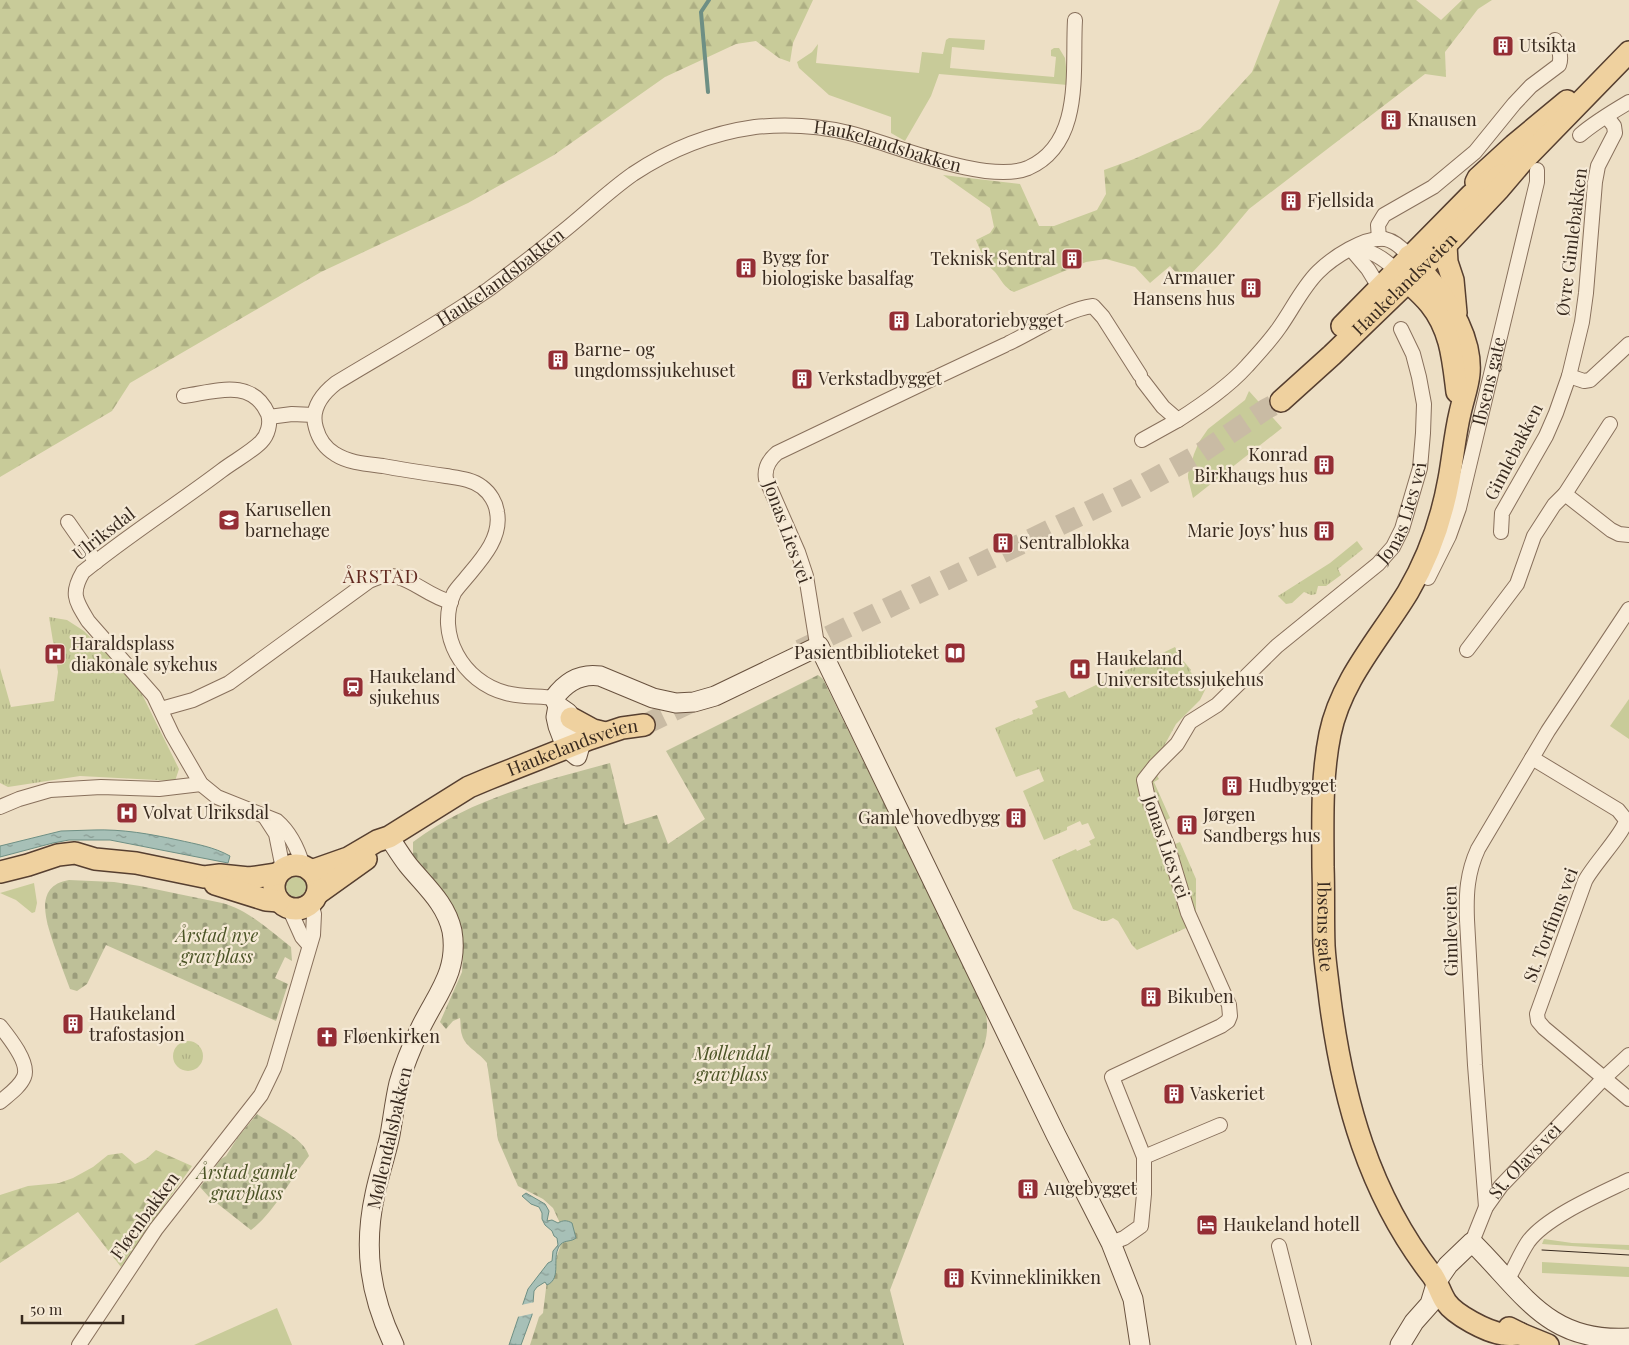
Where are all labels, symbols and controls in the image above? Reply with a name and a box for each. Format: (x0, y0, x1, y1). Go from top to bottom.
place label: Utsikta (1519, 33, 1576, 57)
building icon: Utsikta (1491, 34, 1515, 58)
place label: Knausen (1407, 107, 1477, 131)
building icon: Knausen (1379, 108, 1403, 132)
street label: Haukelandsbakken (812, 114, 964, 177)
street label: Øvre Gimlebakken (1550, 166, 1592, 317)
place label: Fjellsida (1307, 188, 1374, 212)
building icon: Fjellsida (1279, 189, 1303, 213)
street label: Haukelandsbakken (432, 222, 569, 331)
street label: Haukelandsveien (1346, 227, 1462, 340)
place label: Bygg for biologiske basalfag (762, 245, 914, 290)
place label: Teknisk Sentral (930, 246, 1056, 270)
building icon: Teknisk Sentral (1060, 247, 1084, 271)
building icon: Bygg for biologiske basalfag (734, 256, 758, 280)
place label: Armauer Hansens hus (1133, 265, 1235, 310)
building icon: Armauer Hansens hus (1239, 276, 1263, 300)
place label: Laboratoriebygget (915, 308, 1064, 332)
building icon: Laboratoriebygget (887, 309, 911, 333)
street label: Ibsens gate (1466, 334, 1511, 428)
place label: Barne- og ungdomssjukehuset (574, 337, 736, 382)
building icon: Barne- og ungdomssjukehuset (546, 348, 570, 372)
place label: Verkstadbygget (817, 366, 943, 390)
building icon: Verkstadbygget (790, 367, 814, 391)
street label: Gimlebakken (1478, 399, 1548, 504)
place label: Konrad Birkhaugs hus (1194, 442, 1309, 487)
building icon: Konrad Birkhaugs hus (1312, 453, 1336, 477)
street label: Jonas Lies vei (1370, 461, 1431, 569)
street label: Jonas Lies vei (758, 476, 818, 586)
place label: Karusellen barnehage (245, 497, 332, 542)
street label: Ulriksdal (67, 501, 140, 565)
school or university icon: Karusellen barnehage (217, 508, 241, 532)
place label: Marie Joys’ hus (1187, 518, 1308, 542)
building icon: Marie Joys’ hus (1312, 519, 1336, 543)
place label: Sentralblokka (1019, 530, 1130, 554)
building icon: Sentralblokka (991, 531, 1015, 555)
district label: ÅRSTAD (342, 562, 419, 588)
place label: Haraldsplass diakonale sykehus (71, 631, 217, 676)
place label: Pasientbiblioteket (794, 640, 940, 664)
library icon: Pasientbiblioteket (943, 641, 967, 665)
hospital icon: Haraldsplass diakonale sykehus (43, 642, 67, 666)
place label: Haukeland Universitetssjukehus (1096, 646, 1264, 691)
hospital icon: Haukeland Universitetssjukehus (1068, 657, 1092, 681)
place label: Haukeland sjukehus (369, 664, 456, 709)
station icon: Haukeland sjukehus (341, 675, 365, 699)
street label: Haukelandsveien (503, 713, 640, 781)
place label: Hudbygget (1248, 773, 1336, 797)
building icon: Hudbygget (1220, 774, 1244, 798)
street label: Jonas Lies vei (1138, 791, 1196, 901)
place label: Volvat Ulriksdal (142, 800, 269, 824)
hospital icon: Volvat Ulriksdal (115, 801, 139, 825)
place label: Jørgen Sandbergs hus (1202, 802, 1321, 847)
place label: Gamle hovedbygg (858, 805, 1000, 829)
building icon: Gamle hovedbygg (1004, 806, 1028, 830)
building icon: Jørgen Sandbergs hus (1175, 813, 1199, 837)
street label: St. Torfinns vei (1517, 864, 1583, 985)
street label: Ibsens gate (1312, 881, 1339, 973)
street label: Gimleveien (1437, 885, 1463, 977)
park label: Årstad nye gravplass (174, 923, 258, 968)
place label: Bikuben (1167, 984, 1234, 1008)
building icon: Bikuben (1139, 985, 1163, 1009)
place label: Haukeland trafostasjon (89, 1001, 185, 1046)
building icon: Haukeland trafostasjon (61, 1012, 85, 1036)
place label: Fløenkirken (343, 1024, 440, 1048)
church icon: Fløenkirken (315, 1025, 339, 1049)
park label: Møllendal gravplass (693, 1041, 771, 1086)
street label: Møllendalsbakken (361, 1064, 417, 1211)
place label: Vaskeriet (1189, 1081, 1265, 1105)
building icon: Vaskeriet (1162, 1082, 1186, 1106)
street label: St. Olavs vei (1483, 1117, 1566, 1203)
park label: Årstad gamle gravplass (195, 1160, 297, 1205)
street label: Fløenbakken (104, 1167, 184, 1264)
place label: Augebygget (1043, 1176, 1138, 1200)
building icon: Augebygget (1016, 1177, 1040, 1201)
place label: Haukeland hotell (1223, 1212, 1360, 1236)
hotel icon: Haukeland hotell (1195, 1213, 1219, 1237)
place label: Kvinneklinikken (970, 1265, 1101, 1289)
building icon: Kvinneklinikken (942, 1266, 966, 1290)
scale bar (22, 1292, 124, 1324)
text: 50 m (30, 1299, 63, 1319)

